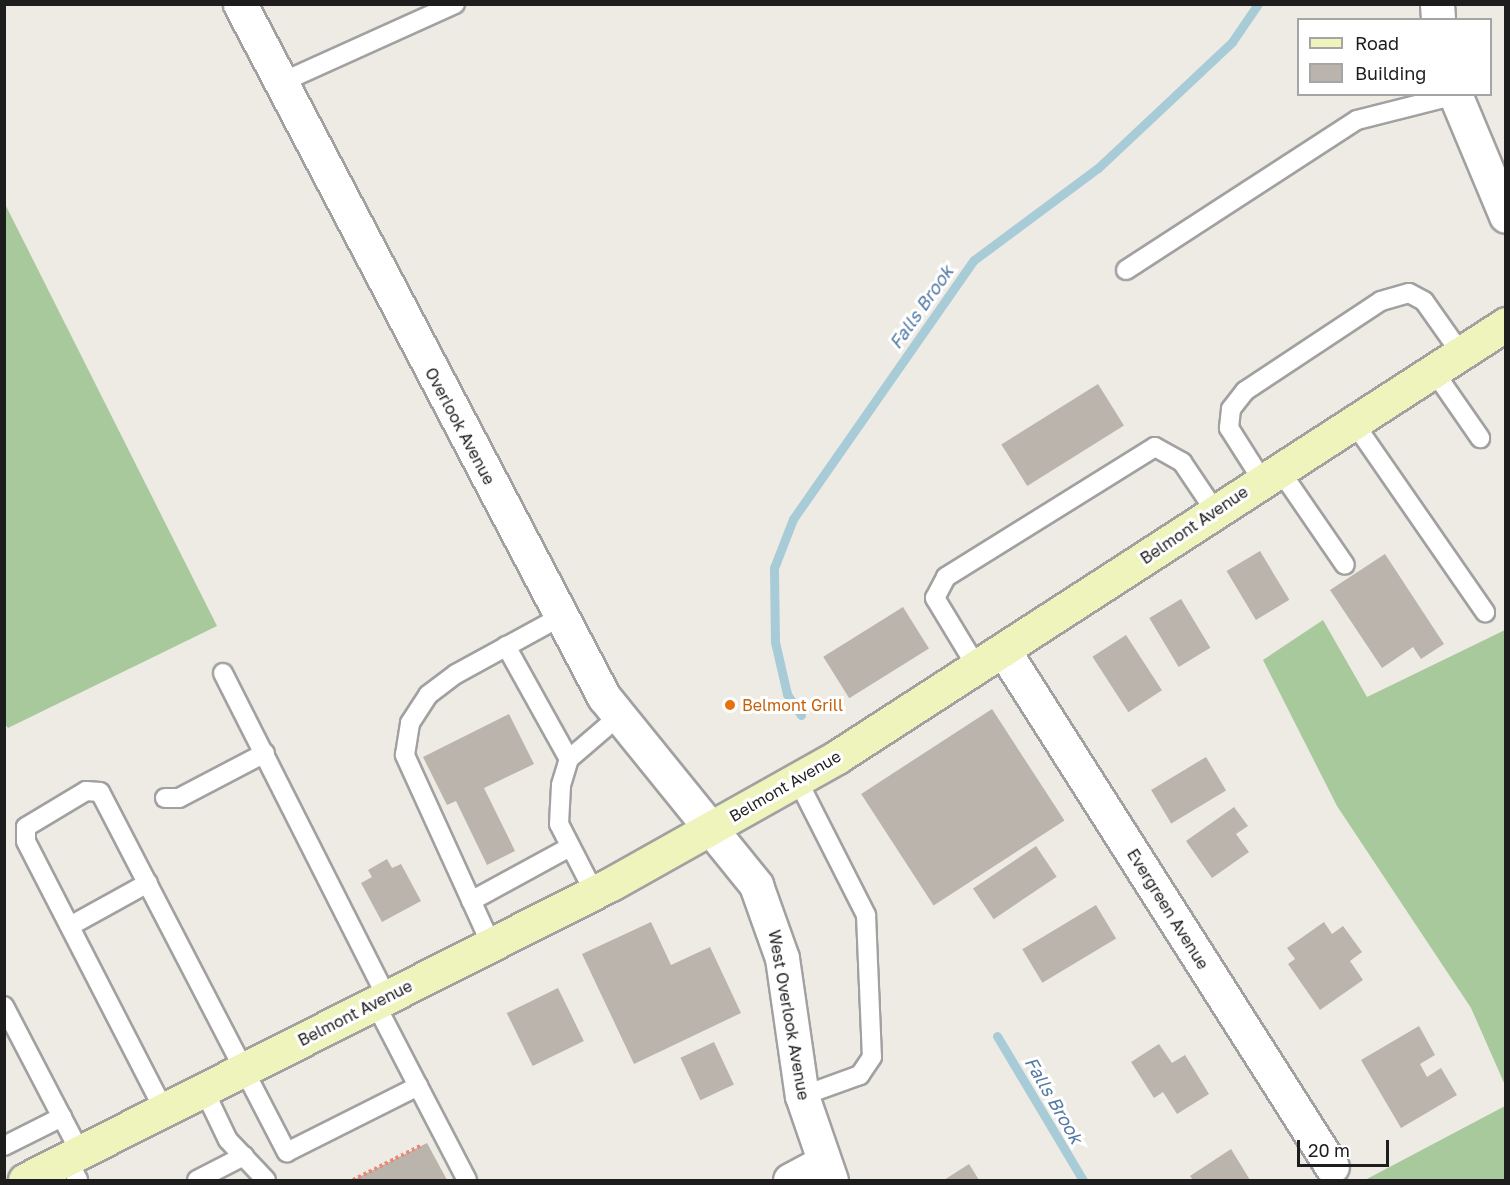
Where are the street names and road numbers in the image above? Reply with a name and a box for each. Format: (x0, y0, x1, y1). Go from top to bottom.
street label: Overlook Avenue (421, 364, 499, 488)
street label: Belmont Avenue (1137, 482, 1251, 568)
street label: Belmont Avenue (726, 746, 844, 826)
street label: Evergreen Avenue (1123, 845, 1213, 973)
street label: West Overlook Avenue (765, 928, 813, 1102)
street label: Belmont Avenue (295, 976, 415, 1050)

